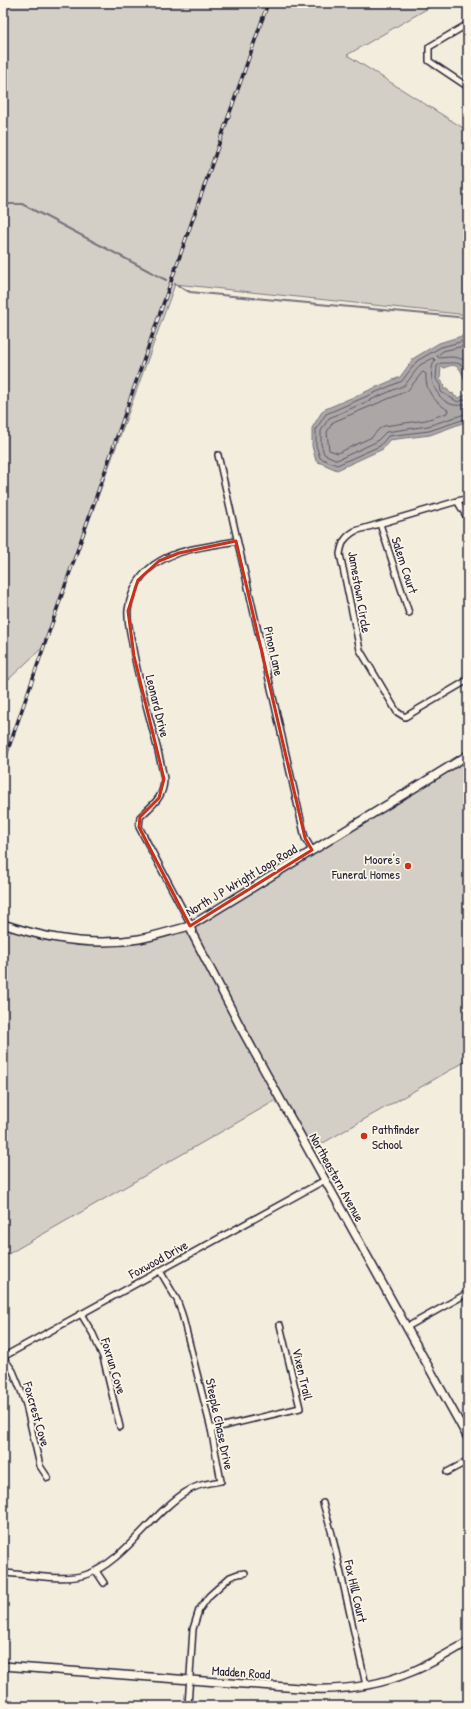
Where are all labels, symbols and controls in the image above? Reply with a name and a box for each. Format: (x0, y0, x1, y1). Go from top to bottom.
street label: Salem Court (387, 534, 423, 596)
street label: Jamestown Circle (344, 550, 376, 634)
street label: Pinon Lane (260, 625, 288, 677)
street label: Leonard Drive (142, 673, 174, 739)
street label: North J P Wright Loop Road (182, 840, 300, 920)
place label: Moore's Funeral Homes (331, 850, 400, 883)
marker: Moore's Funeral Homes (403, 861, 413, 871)
place label: Pathfinder School (372, 1120, 420, 1153)
street label: Northeastern Avenue (305, 1129, 369, 1225)
marker: Pathfinder School (359, 1131, 369, 1141)
street label: Foxwood Drive (124, 1235, 191, 1283)
street label: Foxrun Cove (97, 1335, 131, 1396)
street label: Vixen Trail (288, 1346, 318, 1402)
street label: Steeple Chase Drive (201, 1376, 239, 1472)
street label: Foxcrest Cove (19, 1379, 55, 1448)
street label: Fox Hill Court (340, 1557, 372, 1625)
street label: Madden Road (211, 1661, 271, 1683)

